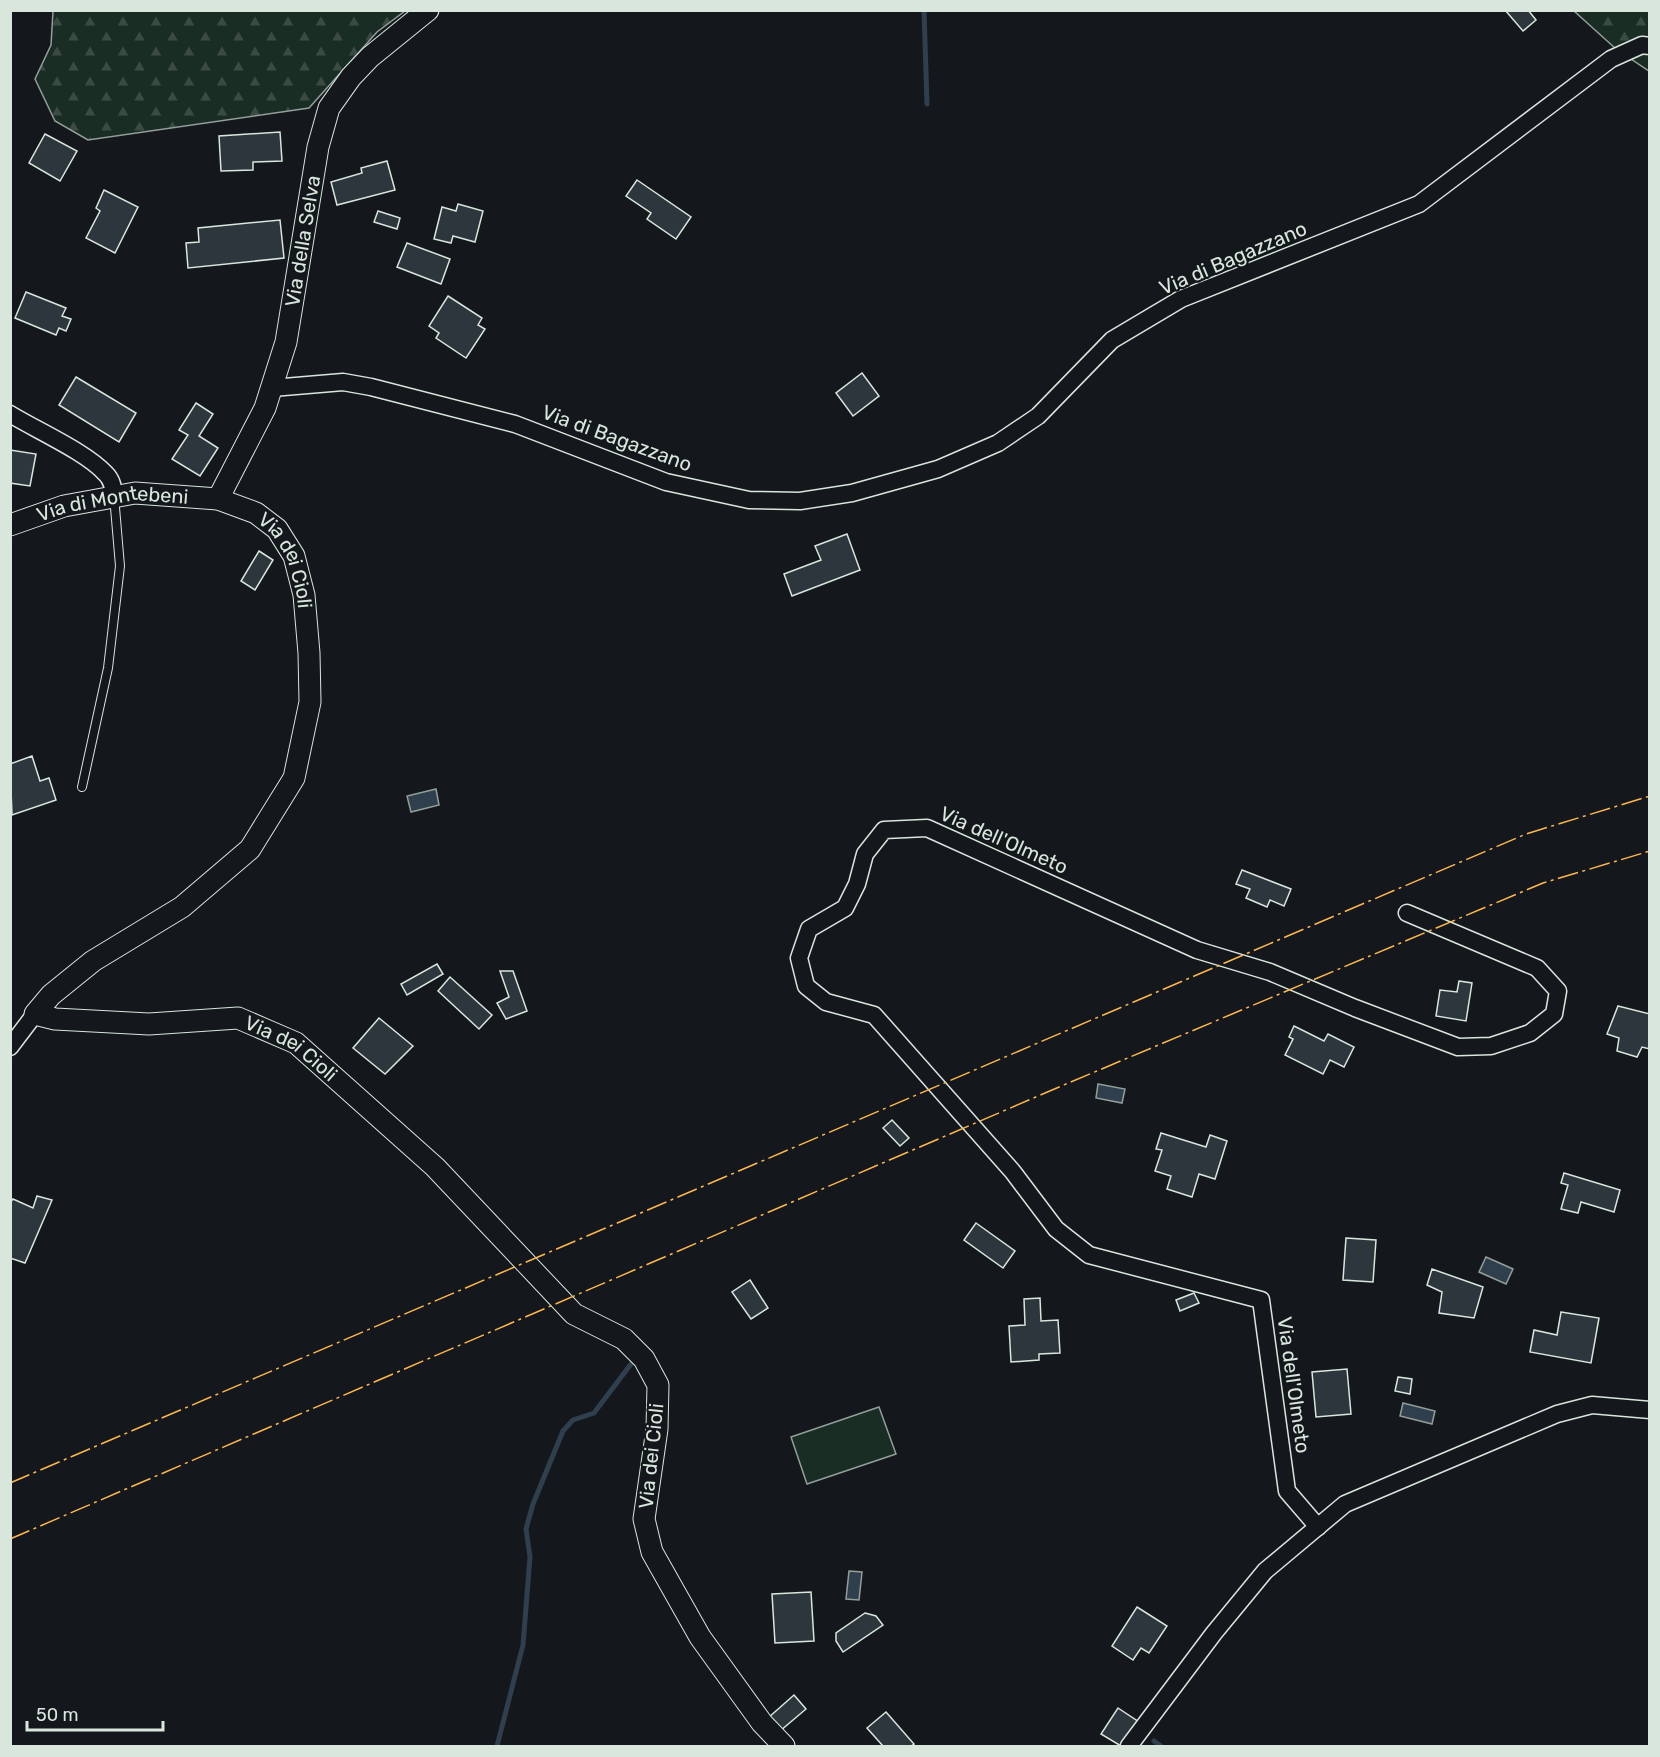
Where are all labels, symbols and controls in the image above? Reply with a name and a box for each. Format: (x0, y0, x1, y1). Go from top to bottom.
street label: Via della Selva (280, 174, 325, 309)
street label: Via di Bagazzano (1156, 216, 1310, 300)
street label: Via di Bagazzano (539, 400, 695, 476)
street label: Via di Montebeni (33, 481, 189, 527)
street label: Via dei Cioli (253, 507, 317, 609)
street label: Via dell'Olmeto (936, 801, 1072, 879)
street label: Via dei Cioli (241, 1010, 342, 1086)
street label: Via dell'Olmeto (1273, 1315, 1315, 1455)
street label: Via dei Cioli (634, 1402, 668, 1510)
scale bar (27, 1694, 164, 1732)
text: 50 m (36, 1704, 79, 1726)

